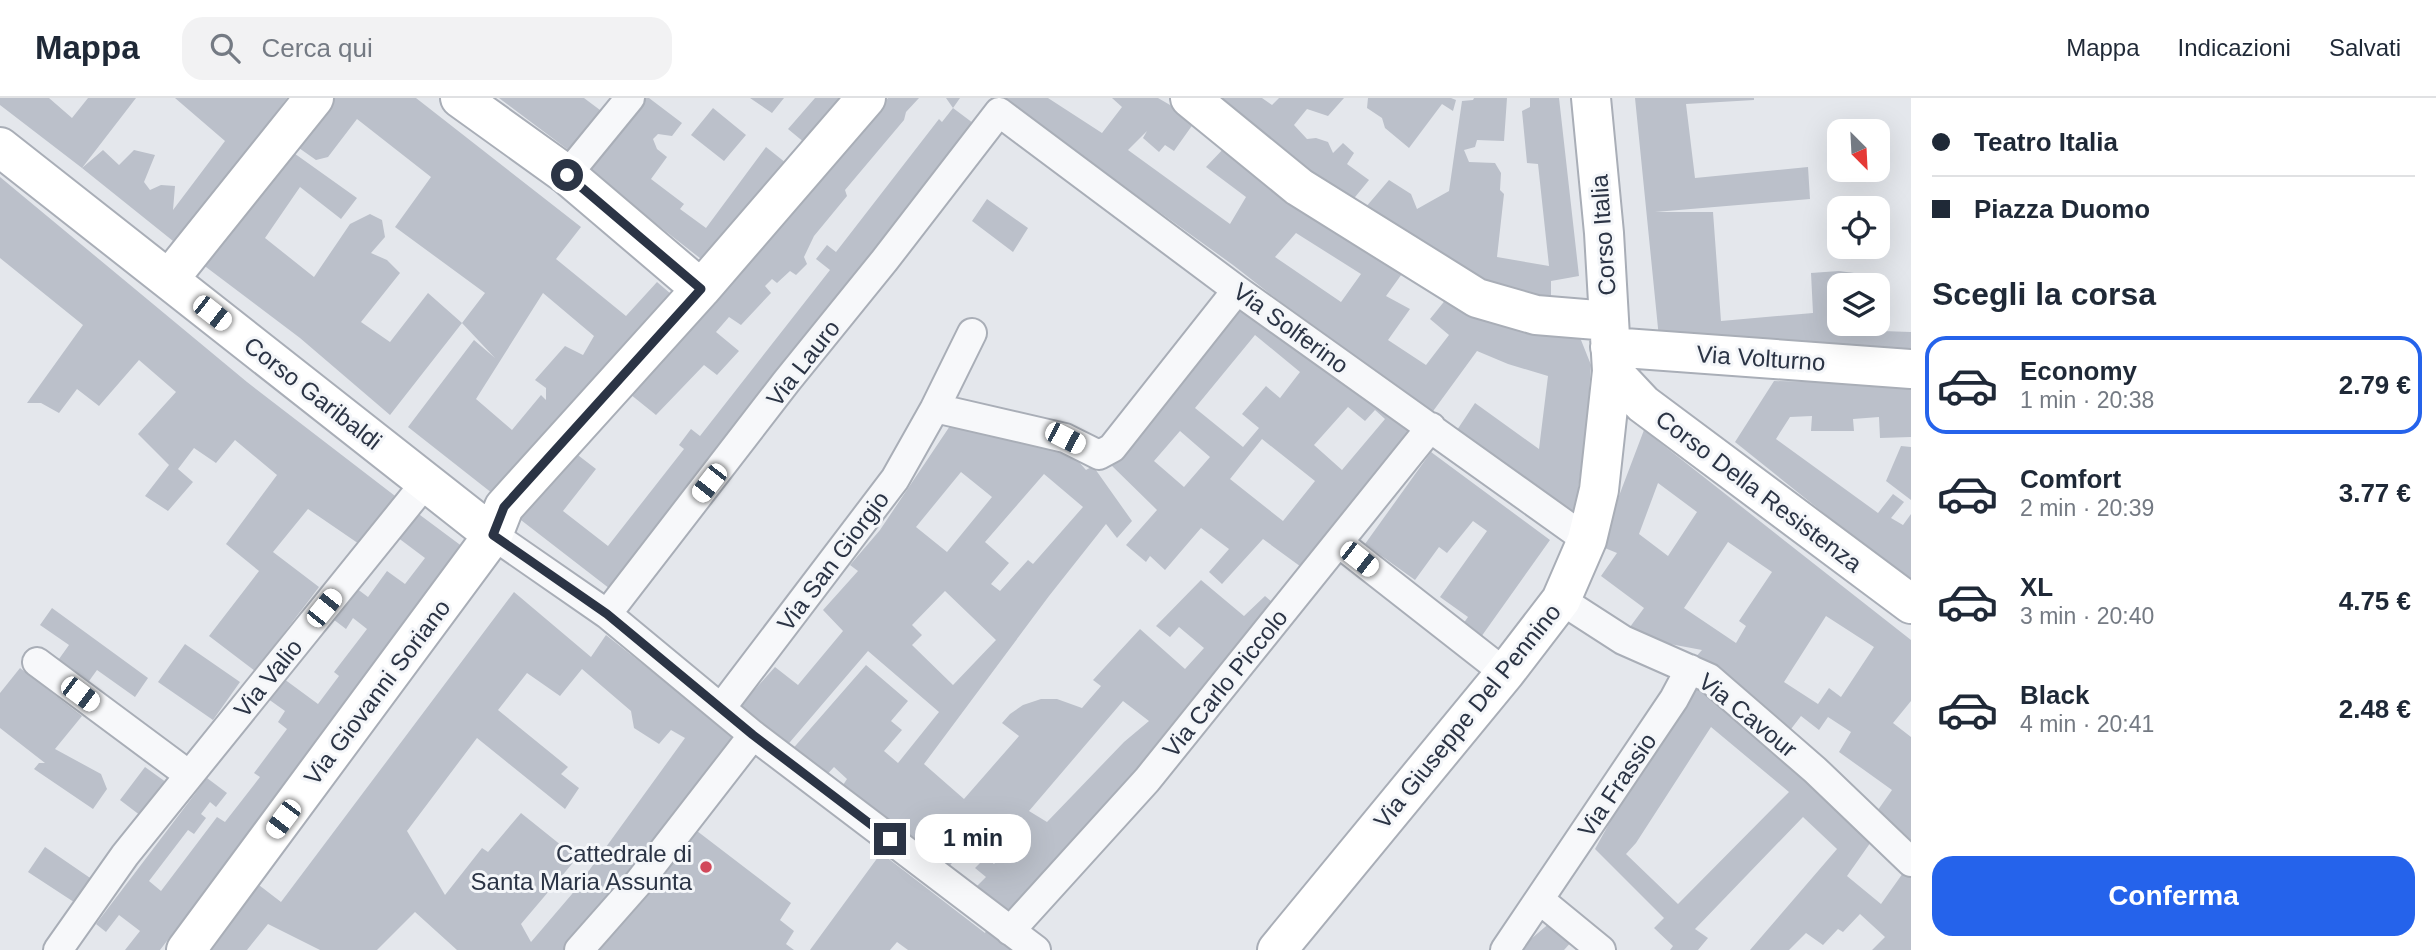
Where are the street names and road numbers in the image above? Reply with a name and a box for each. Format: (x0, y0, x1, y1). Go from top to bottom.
street label: Corso Italia (1585, 173, 1621, 296)
street label: Via Solferino (1228, 277, 1354, 379)
street label: Via Lauro (761, 314, 845, 412)
street label: Corso Garibaldi (239, 331, 387, 455)
street label: Via Volturno (1696, 340, 1826, 376)
street label: Corso Della Resistenza (1651, 405, 1868, 578)
street label: Via San Giorgio (772, 486, 894, 636)
street label: Via Giovanni Soriano (299, 594, 455, 790)
street label: Via Giuseppe Del Pennino (1368, 598, 1566, 834)
street label: Via Carlo Piccolo (1157, 604, 1293, 762)
street label: Via Valio (228, 634, 308, 722)
street label: Via Cavour (1694, 667, 1802, 763)
street label: Via Frassio (1572, 728, 1662, 842)

